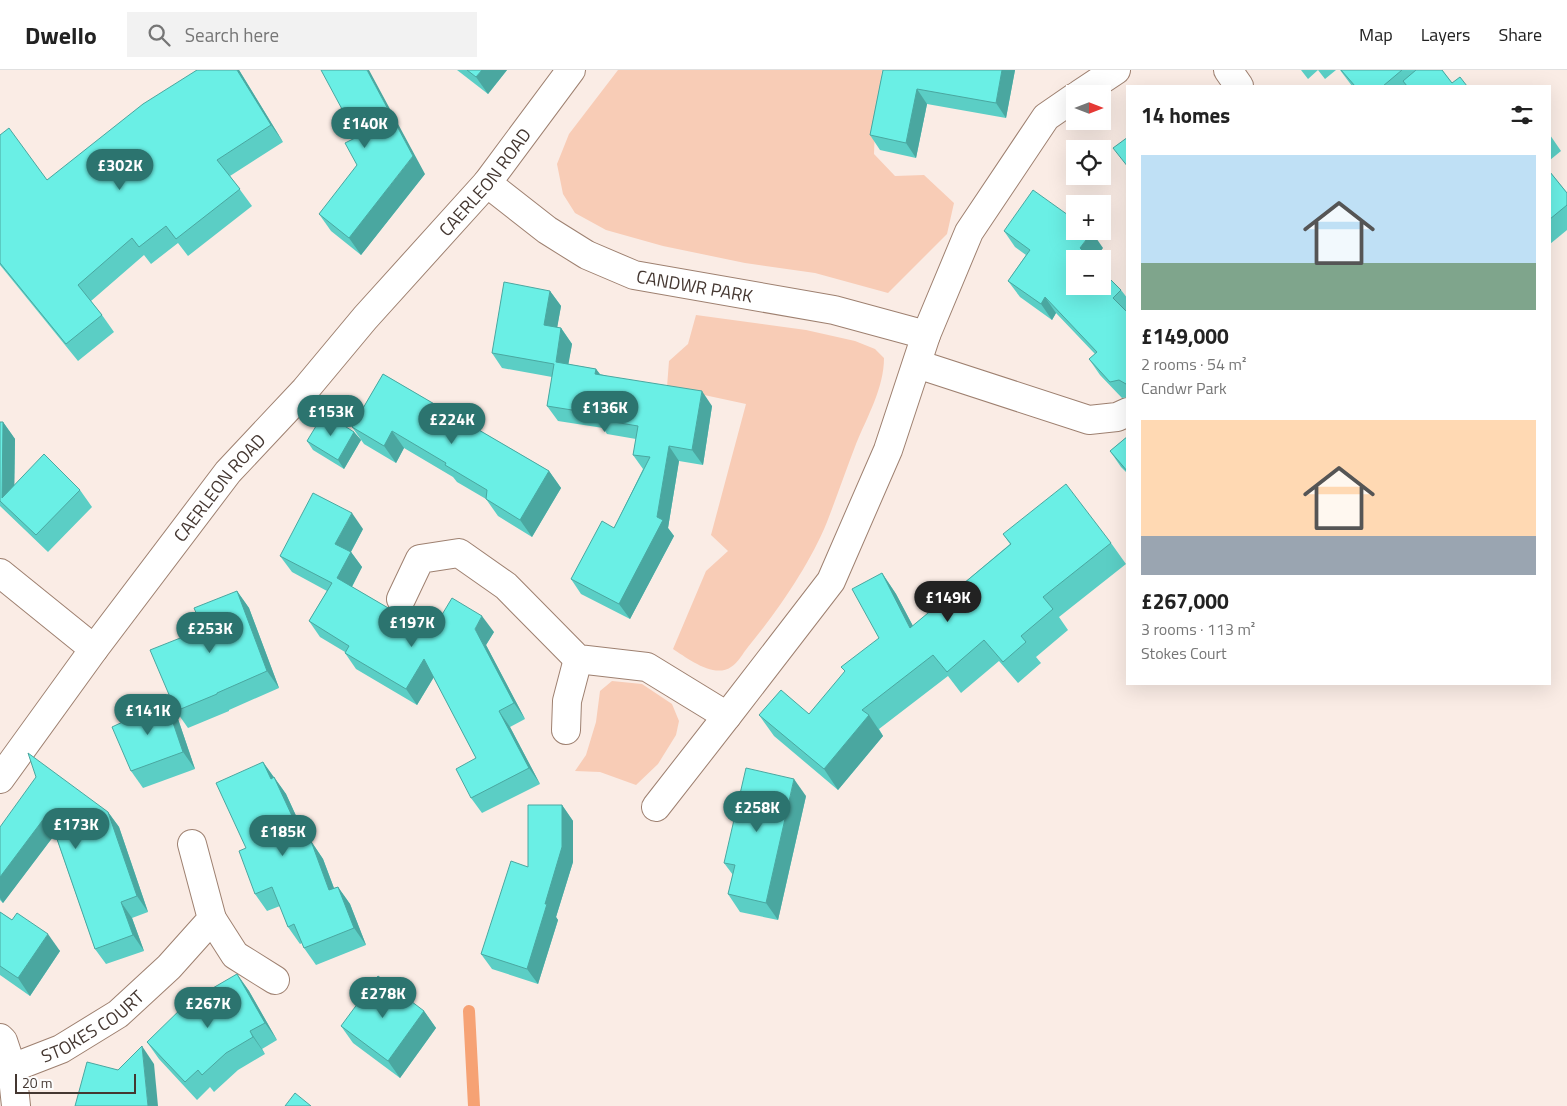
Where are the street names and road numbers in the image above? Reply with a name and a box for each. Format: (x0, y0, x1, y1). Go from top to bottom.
street label: CAERLEON ROAD (432, 122, 537, 242)
street label: CANDWR PARK (634, 262, 755, 309)
street label: CAERLEON ROAD (167, 427, 271, 547)
street label: STOKES COURT (37, 983, 150, 1069)

